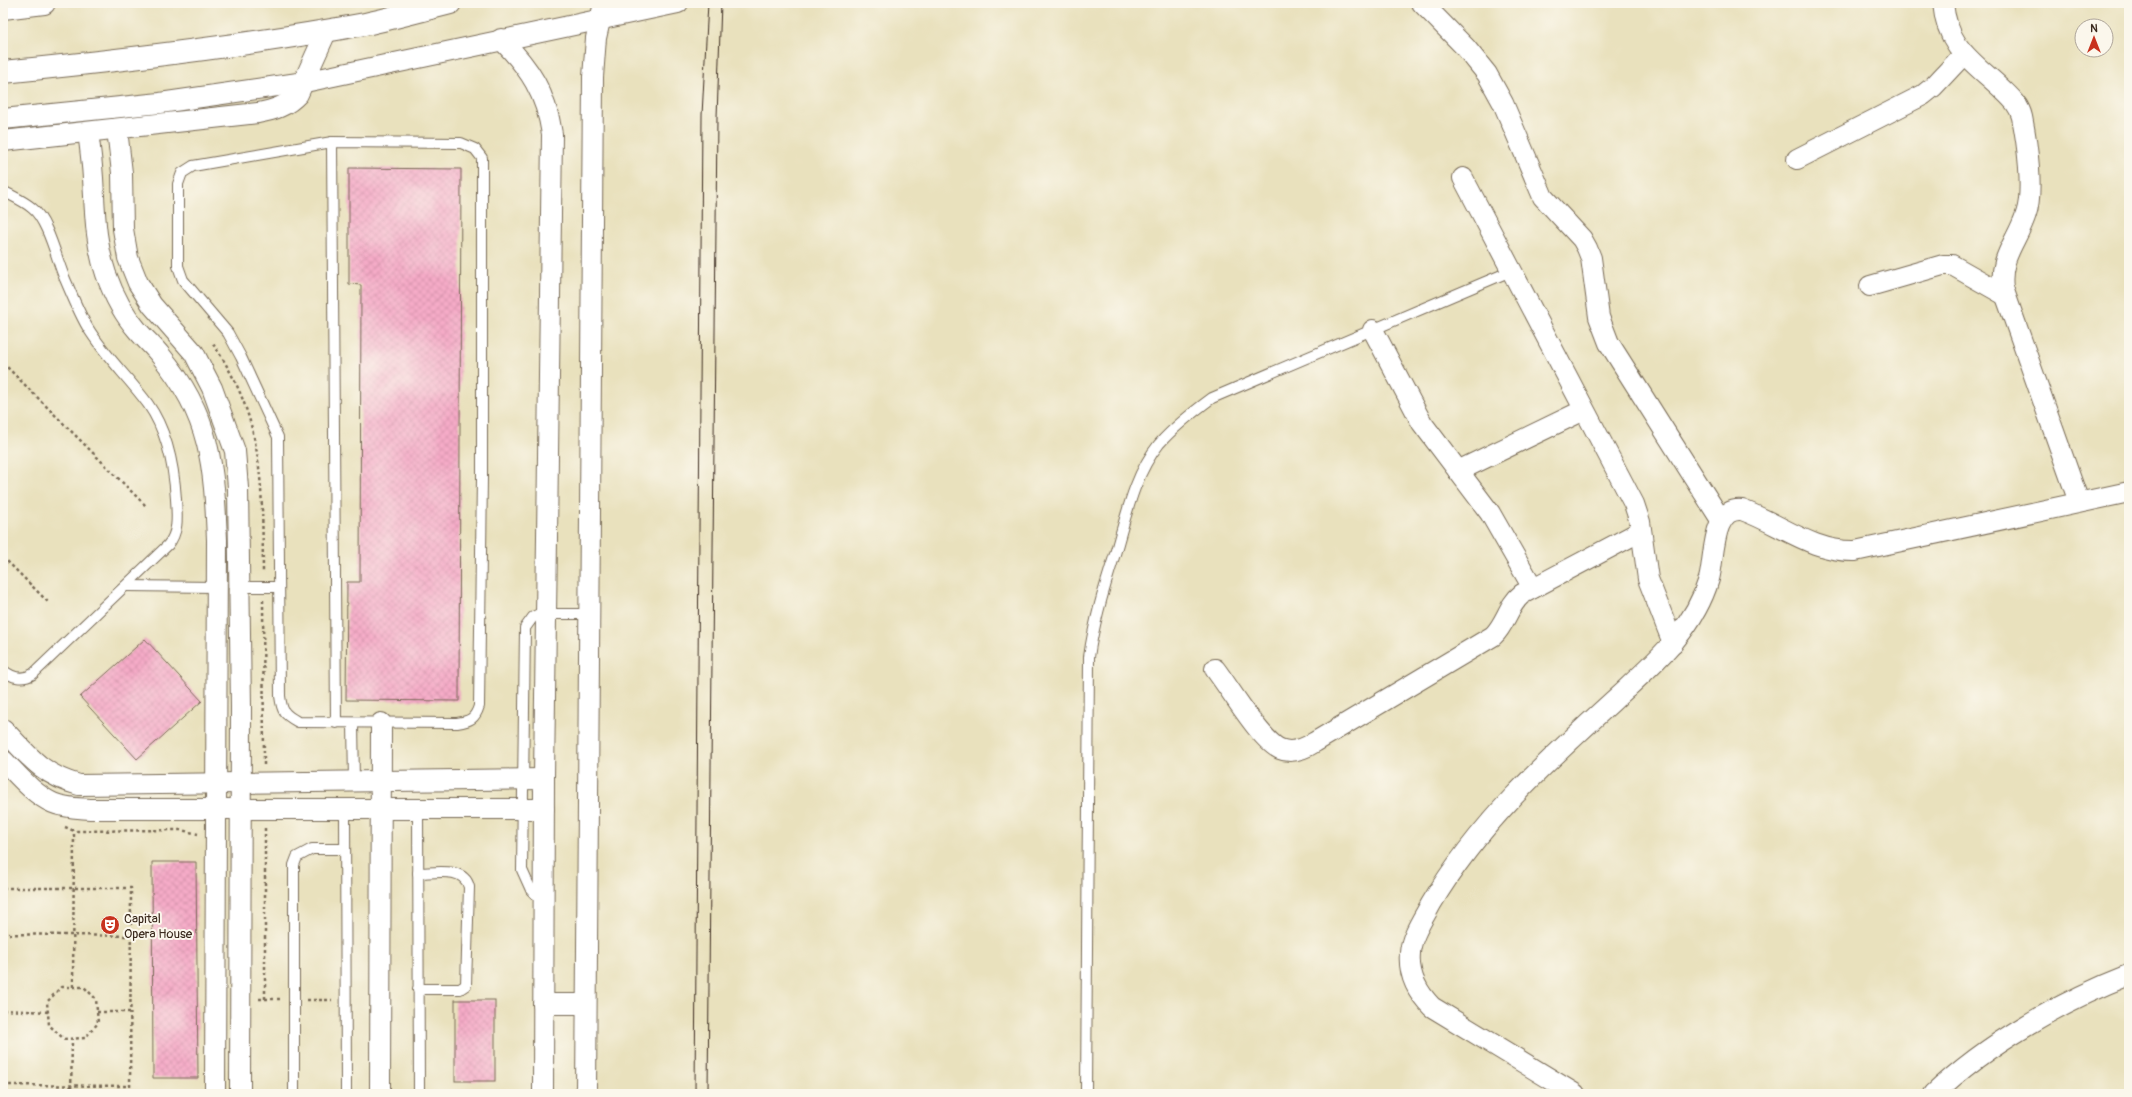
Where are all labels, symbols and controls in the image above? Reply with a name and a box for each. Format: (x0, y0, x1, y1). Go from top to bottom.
north arrow (2074, 18, 2114, 58)
text: N (2090, 22, 2098, 35)
place label: Capital Opera House (124, 911, 193, 942)
theatre icon: Capital Opera House (99, 914, 121, 936)

